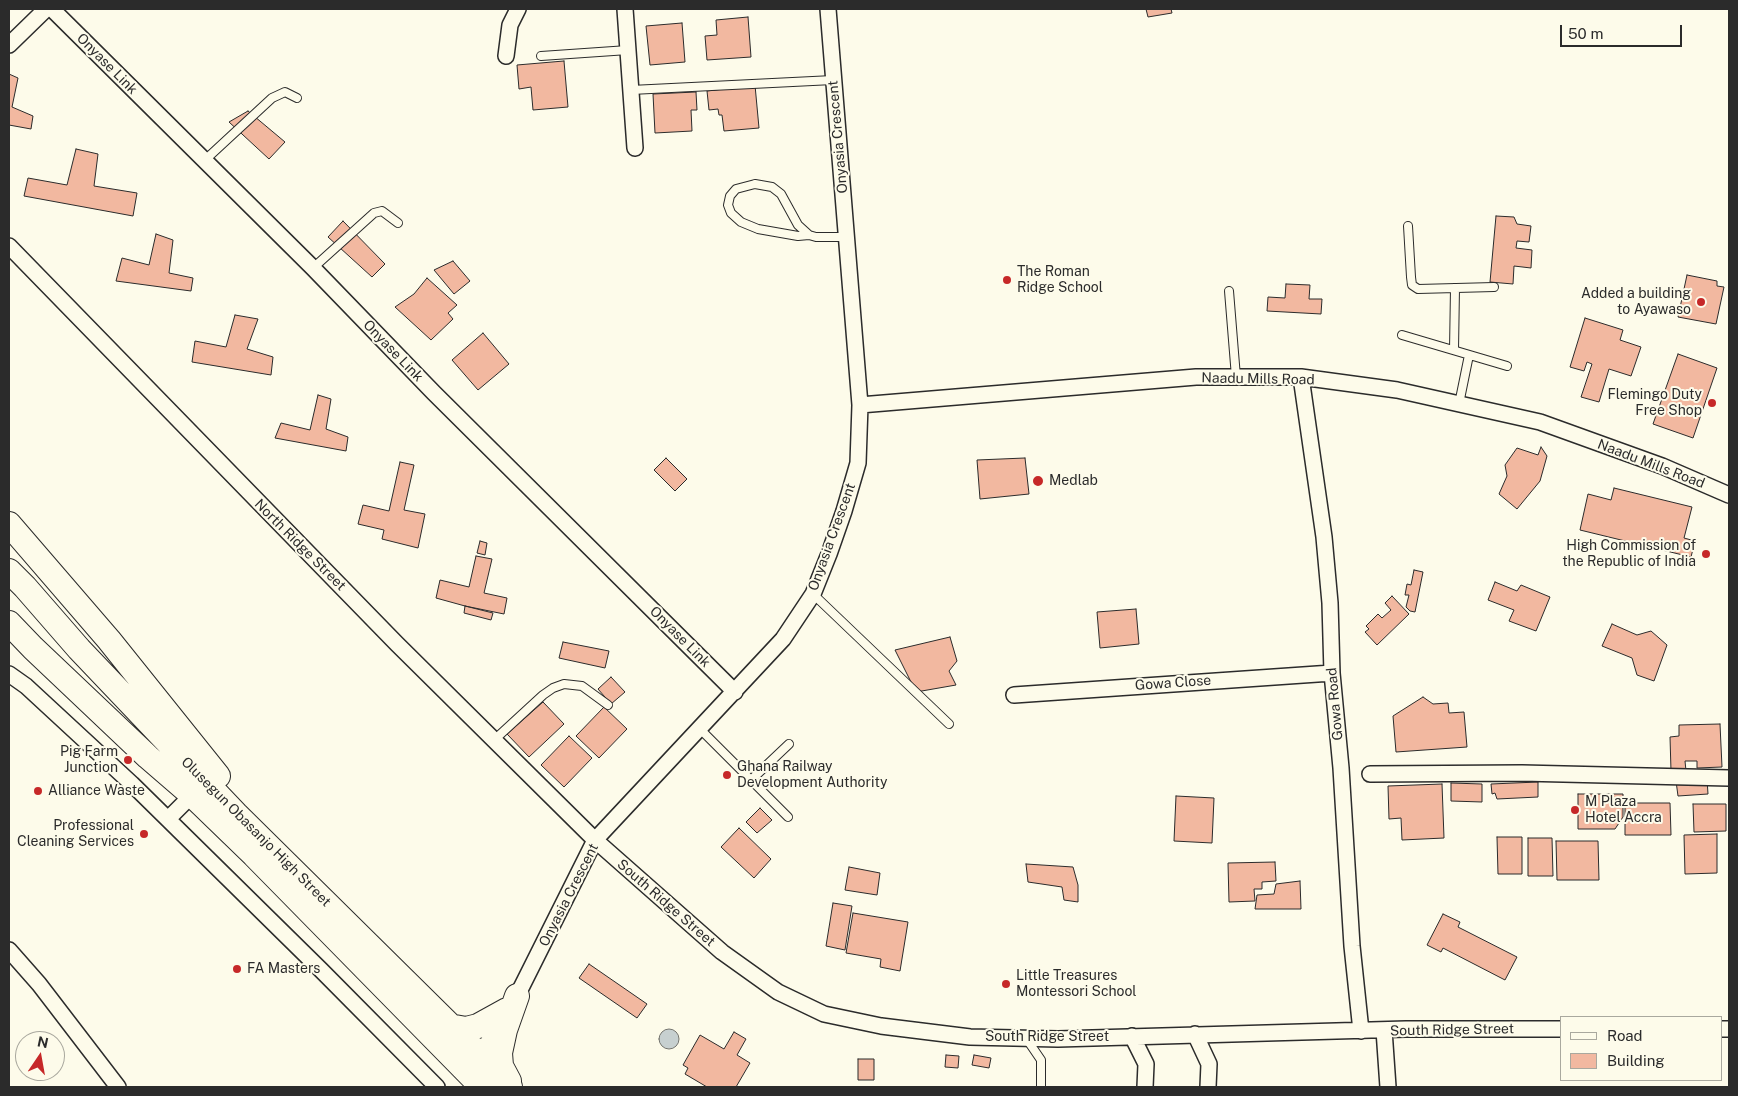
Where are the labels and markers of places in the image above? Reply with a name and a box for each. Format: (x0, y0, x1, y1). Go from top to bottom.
place label: The Roman Ridge School (1017, 264, 1103, 296)
marker: The Roman Ridge School (1001, 274, 1013, 286)
place label: Added a building to Ayawaso (1581, 286, 1691, 318)
marker: Added a building to Ayawaso (1695, 296, 1707, 308)
place label: Flemingo Duty Free Shop (1608, 387, 1702, 420)
marker: Flemingo Duty Free Shop (1706, 397, 1718, 409)
place label: Medlab (1049, 473, 1098, 489)
marker: Medlab (1031, 474, 1045, 488)
place label: High Commission of the Republic of India (1562, 538, 1696, 570)
marker: High Commission of the Republic of India (1700, 548, 1712, 560)
place label: Pig Farm Junction (60, 744, 118, 776)
marker: Pig Farm Junction (122, 754, 134, 766)
place label: Ghana Railway Development Authority (737, 759, 887, 792)
marker: Ghana Railway Development Authority (721, 769, 733, 781)
place label: Alliance Waste (48, 783, 145, 799)
marker: Alliance Waste (32, 785, 44, 797)
place label: M Plaza Hotel Accra (1585, 794, 1662, 826)
marker: M Plaza Hotel Accra (1569, 804, 1581, 816)
place label: Professional Cleaning Services (17, 818, 134, 850)
marker: Professional Cleaning Services (138, 828, 150, 840)
place label: FA Masters (247, 961, 320, 977)
marker: FA Masters (231, 963, 243, 975)
place label: Little Treasures Montessori School (1016, 968, 1137, 1000)
marker: Little Treasures Montessori School (1000, 978, 1012, 990)

